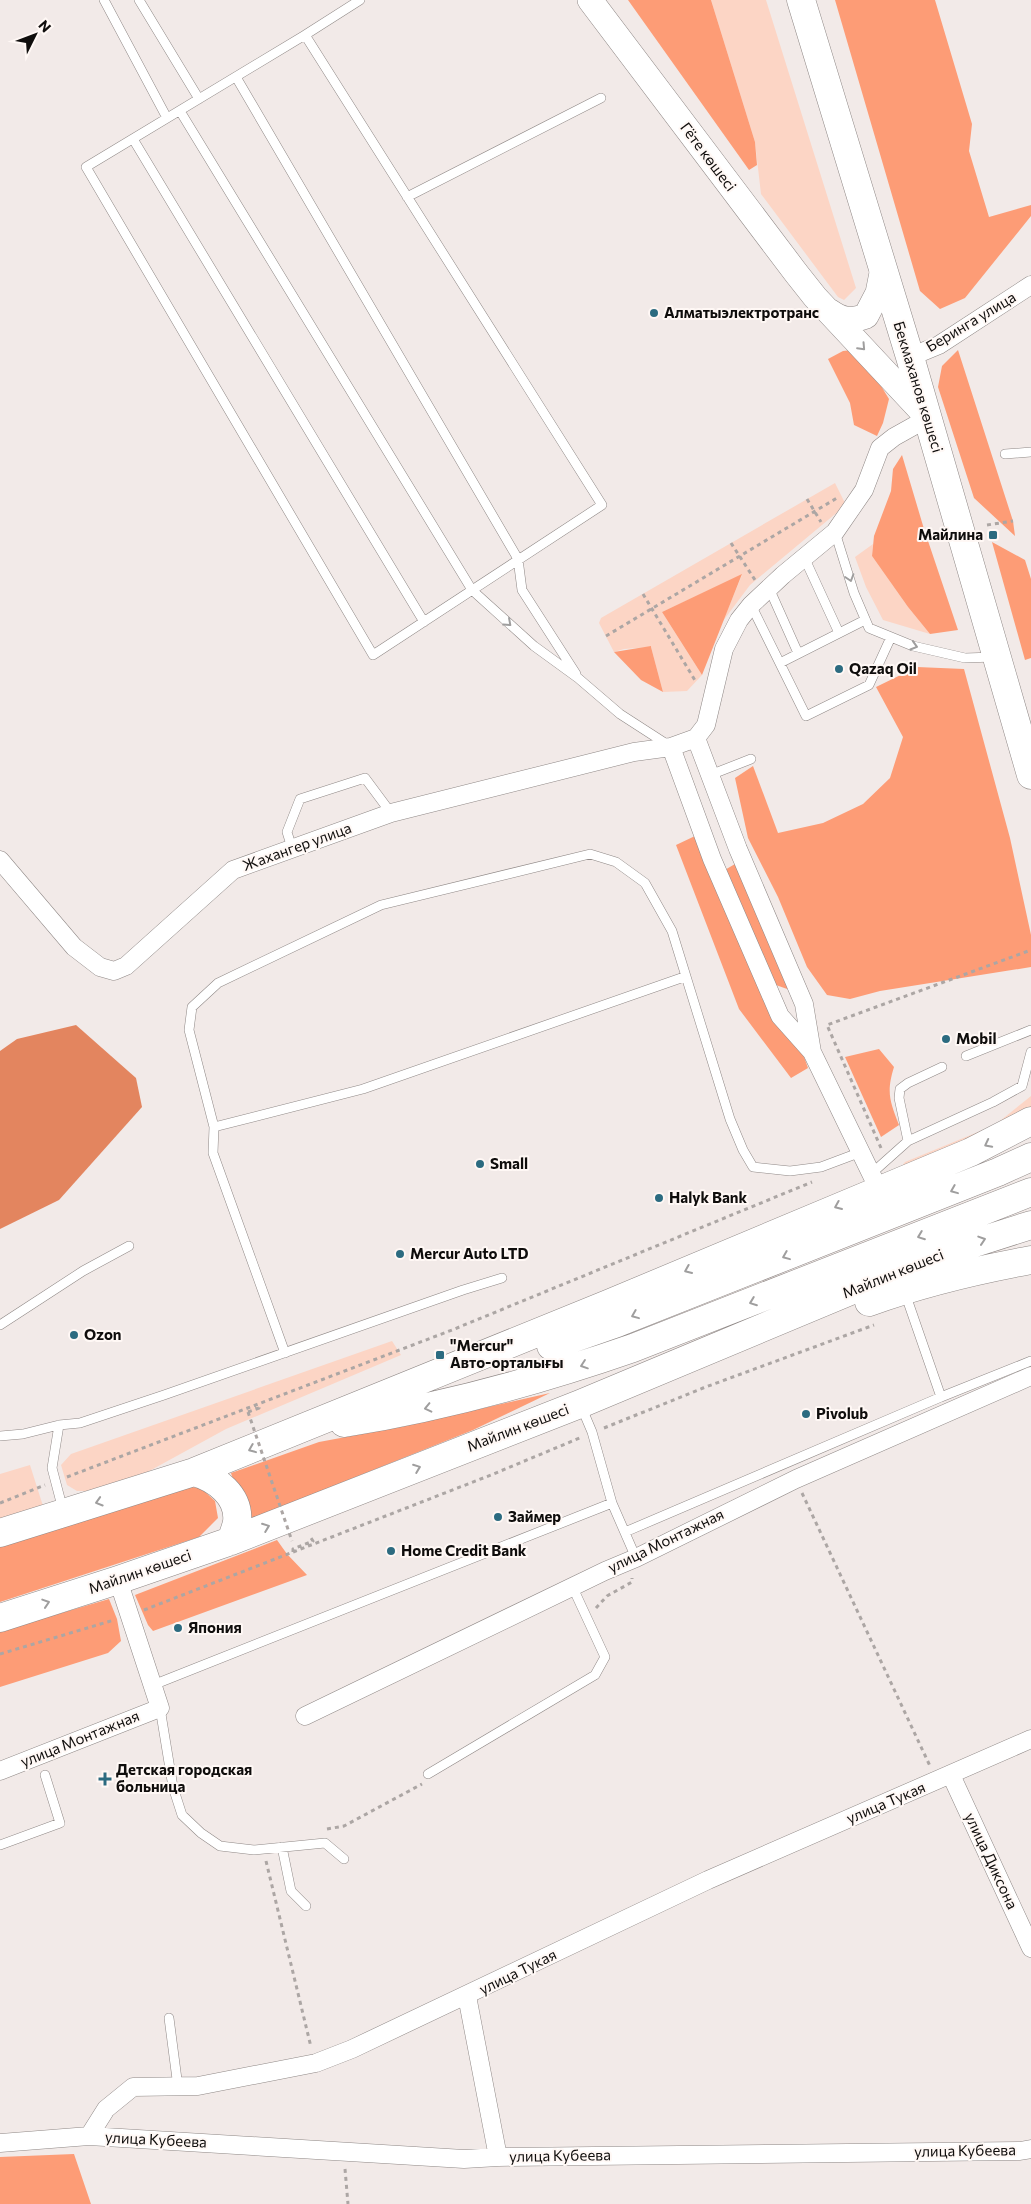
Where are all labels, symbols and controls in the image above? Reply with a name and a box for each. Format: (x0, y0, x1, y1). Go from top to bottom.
north arrow (10, 10, 60, 60)
text: N (35, 16, 55, 36)
street label: Гёте көшесі (677, 118, 740, 194)
street label: Беринга улица (922, 287, 1019, 355)
place label: Алматыэлектротранс (664, 303, 819, 321)
marker: Алматыэлектротранс (648, 307, 660, 319)
street label: Бекмаханов көшесі (890, 319, 947, 454)
one-way arrow (856, 341, 865, 350)
place label: Майлина (918, 525, 983, 543)
marker: Майлина (987, 529, 999, 541)
one-way arrow (844, 574, 854, 582)
one-way arrow (503, 617, 512, 626)
one-way arrow (909, 640, 918, 650)
place label: Qazaq Oil (849, 659, 917, 677)
marker: Qazaq Oil (833, 663, 845, 675)
street label: Жахангер улица (240, 818, 354, 874)
place label: Mobil (956, 1029, 996, 1047)
marker: Mobil (940, 1033, 952, 1045)
one-way arrow (984, 1138, 993, 1148)
place label: Small (490, 1154, 528, 1172)
marker: Small (474, 1158, 486, 1170)
one-way arrow (950, 1183, 959, 1194)
place label: Halyk Bank (669, 1188, 747, 1206)
marker: Halyk Bank (653, 1192, 665, 1204)
one-way arrow (834, 1200, 843, 1211)
one-way arrow (917, 1230, 925, 1240)
one-way arrow (977, 1235, 985, 1245)
place label: Mercur Auto LTD (410, 1244, 528, 1262)
street label: Майлин көшесі (839, 1245, 946, 1302)
marker: Mercur Auto LTD (394, 1248, 406, 1260)
one-way arrow (783, 1250, 791, 1260)
one-way arrow (684, 1263, 693, 1274)
one-way arrow (749, 1295, 758, 1306)
one-way arrow (631, 1309, 640, 1320)
place label: Ozon (84, 1325, 122, 1343)
marker: Ozon (68, 1329, 80, 1341)
place label: "Mercur" Авто-орталығы (450, 1336, 563, 1371)
marker: "Mercur" Авто-орталығы (434, 1349, 446, 1361)
one-way arrow (581, 1359, 589, 1369)
street label: Майлин көшесі (464, 1399, 571, 1455)
one-way arrow (423, 1402, 432, 1413)
place label: Pivolub (816, 1404, 868, 1422)
marker: Pivolub (800, 1408, 812, 1420)
one-way arrow (249, 1443, 257, 1453)
one-way arrow (412, 1463, 421, 1474)
one-way arrow (95, 1496, 104, 1506)
street label: улица Монтажная (605, 1504, 726, 1576)
place label: Займер (508, 1507, 561, 1525)
marker: Займер (492, 1511, 504, 1523)
one-way arrow (261, 1523, 270, 1533)
place label: Home Credit Bank (401, 1541, 527, 1559)
street label: Майлин көшесі (86, 1545, 193, 1597)
marker: Home Credit Bank (385, 1545, 397, 1557)
one-way arrow (42, 1599, 50, 1609)
place label: Япония (188, 1618, 242, 1636)
marker: Япония (172, 1622, 184, 1634)
street label: улица Монтажная (18, 1706, 142, 1770)
place label: Детская городская больница (116, 1760, 252, 1795)
marker: Детская городская больница (98, 1772, 112, 1786)
street label: улица Тукая (843, 1777, 928, 1827)
street label: улица Диксона (962, 1809, 1022, 1912)
street label: улица Тукая (476, 1945, 559, 1998)
street label: улица Кубеева (105, 2127, 207, 2151)
street label: улица Кубеева (914, 2140, 1016, 2160)
street label: улица Кубеева (509, 2145, 611, 2165)

